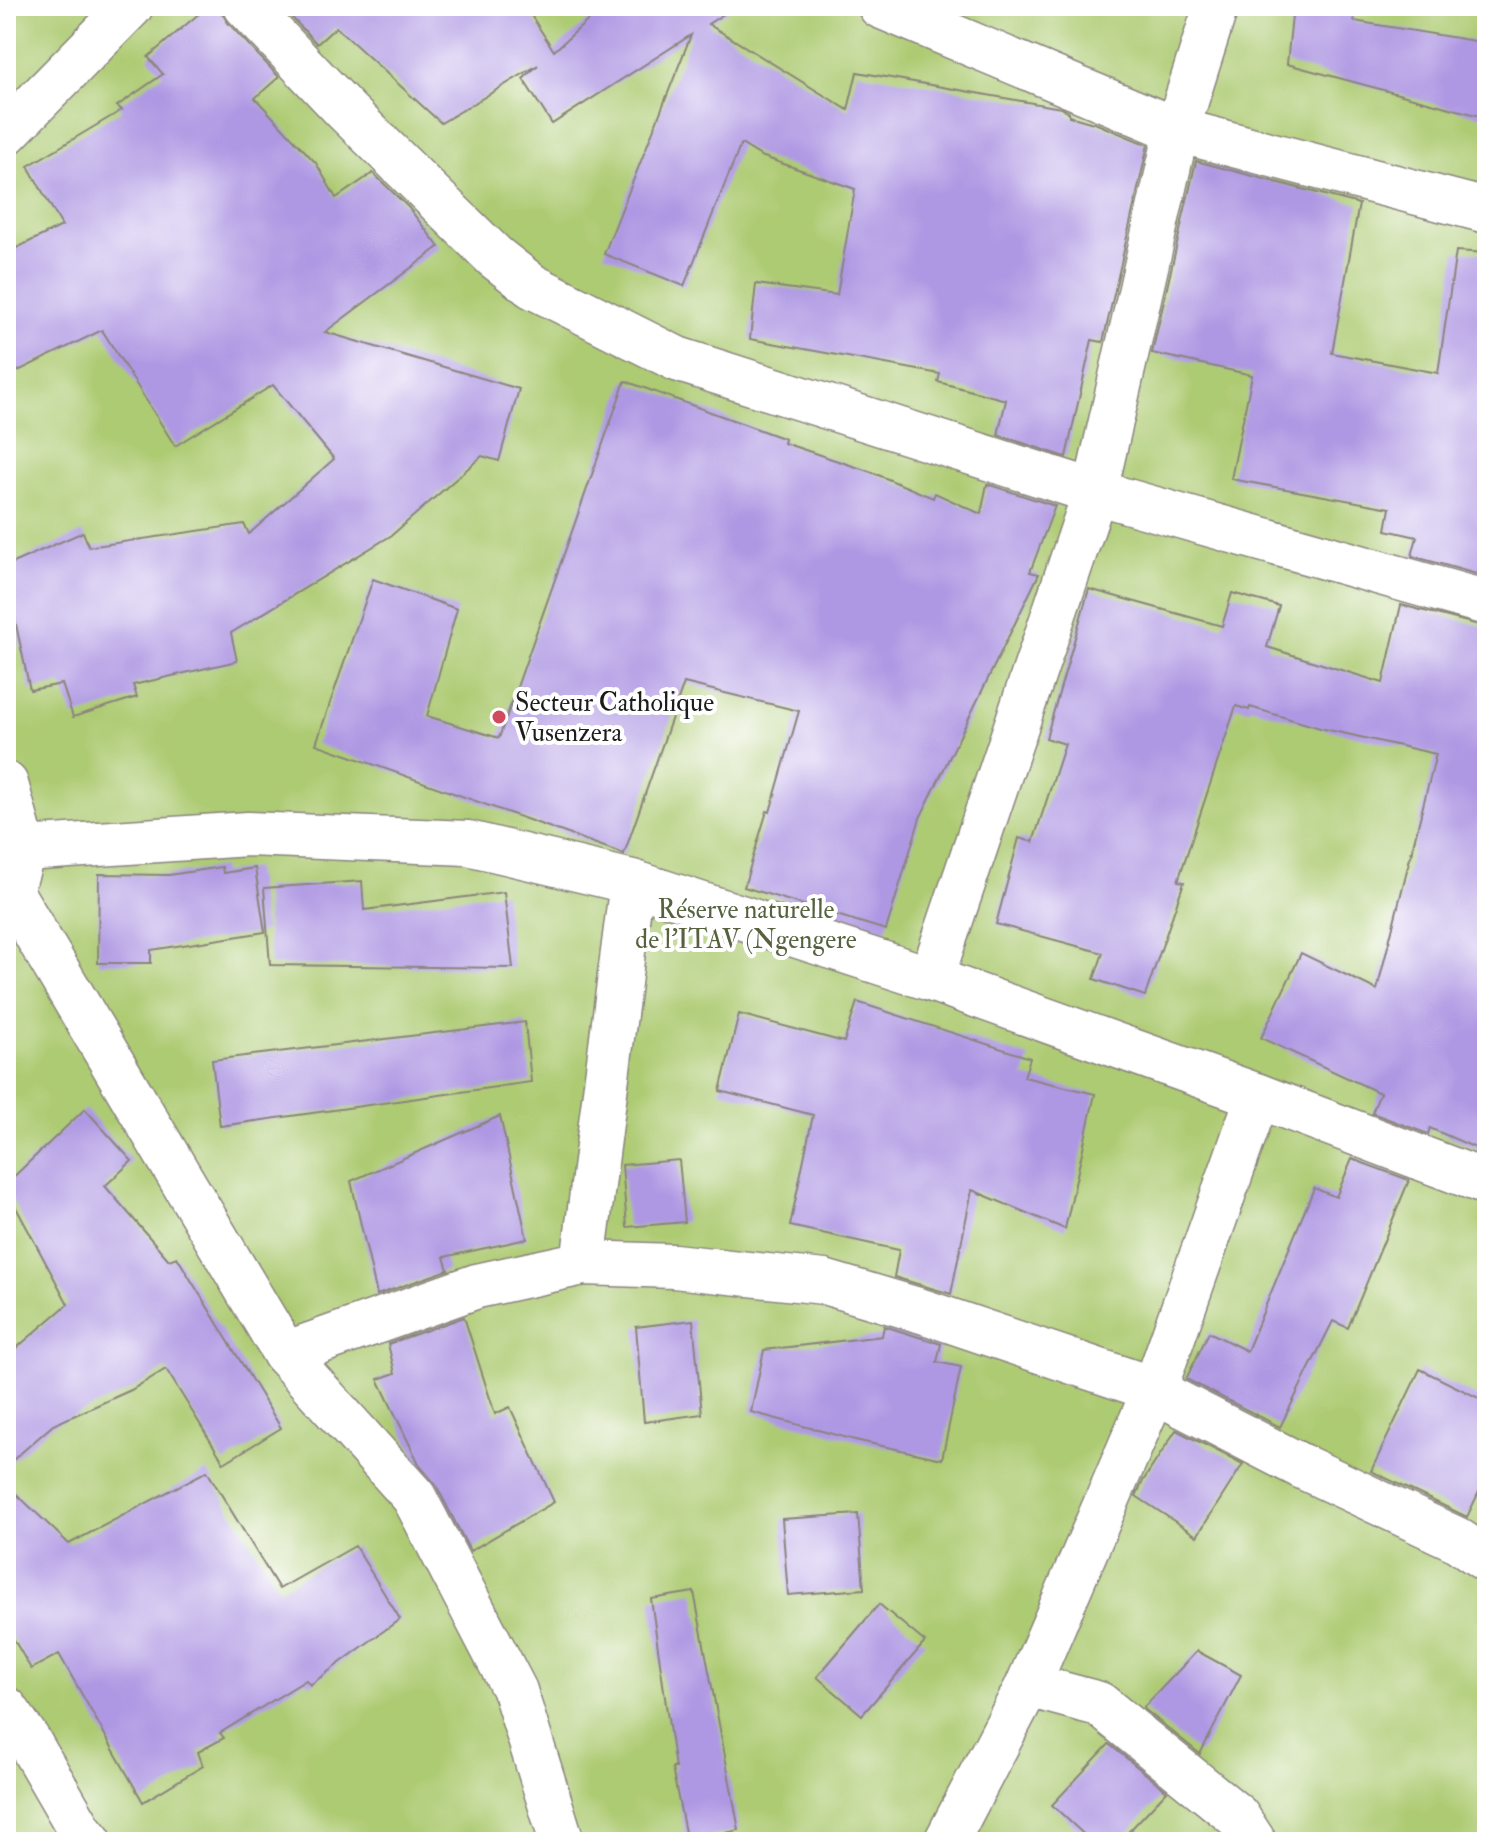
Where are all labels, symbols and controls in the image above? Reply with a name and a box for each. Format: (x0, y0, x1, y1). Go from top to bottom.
place label: Secteur Catholique Vusenzera (515, 687, 714, 749)
marker: Secteur Catholique Vusenzera (490, 708, 508, 726)
park label: Réserve naturelle de l'ITAV (Ngengere (635, 894, 857, 956)

